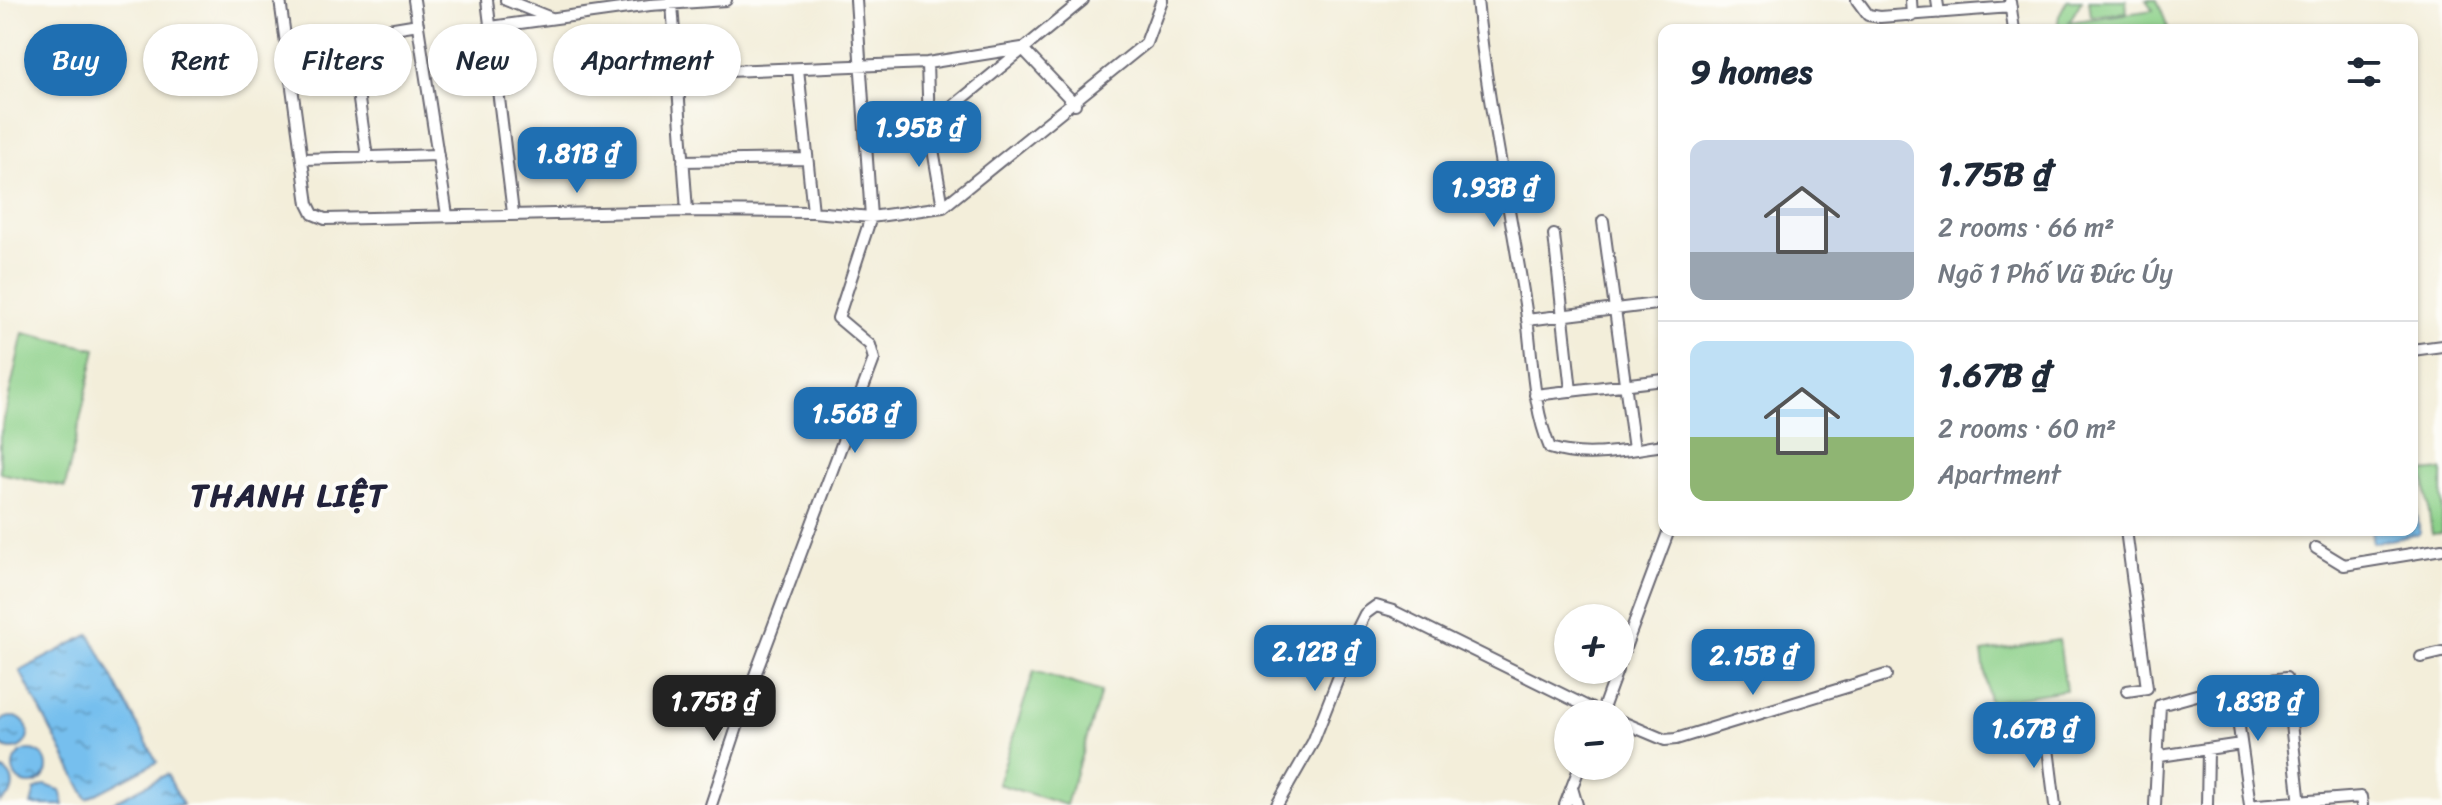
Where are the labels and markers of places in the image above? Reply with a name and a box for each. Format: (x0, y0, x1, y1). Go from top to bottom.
pin: 1.95B ₫ (845, 101, 993, 169)
pin: 1.81B ₫ (503, 127, 651, 195)
pin: 1.93B ₫ (1420, 161, 1568, 229)
pin: 1.56B ₫ (781, 387, 929, 455)
pin: 2.12B ₫ (1241, 625, 1389, 693)
pin: 2.15B ₫ (1679, 629, 1827, 697)
pin: 1.75B ₫ (640, 675, 788, 743)
pin: 1.83B ₫ (2184, 675, 2332, 743)
pin: 1.67B ₫ (1960, 702, 2108, 770)

